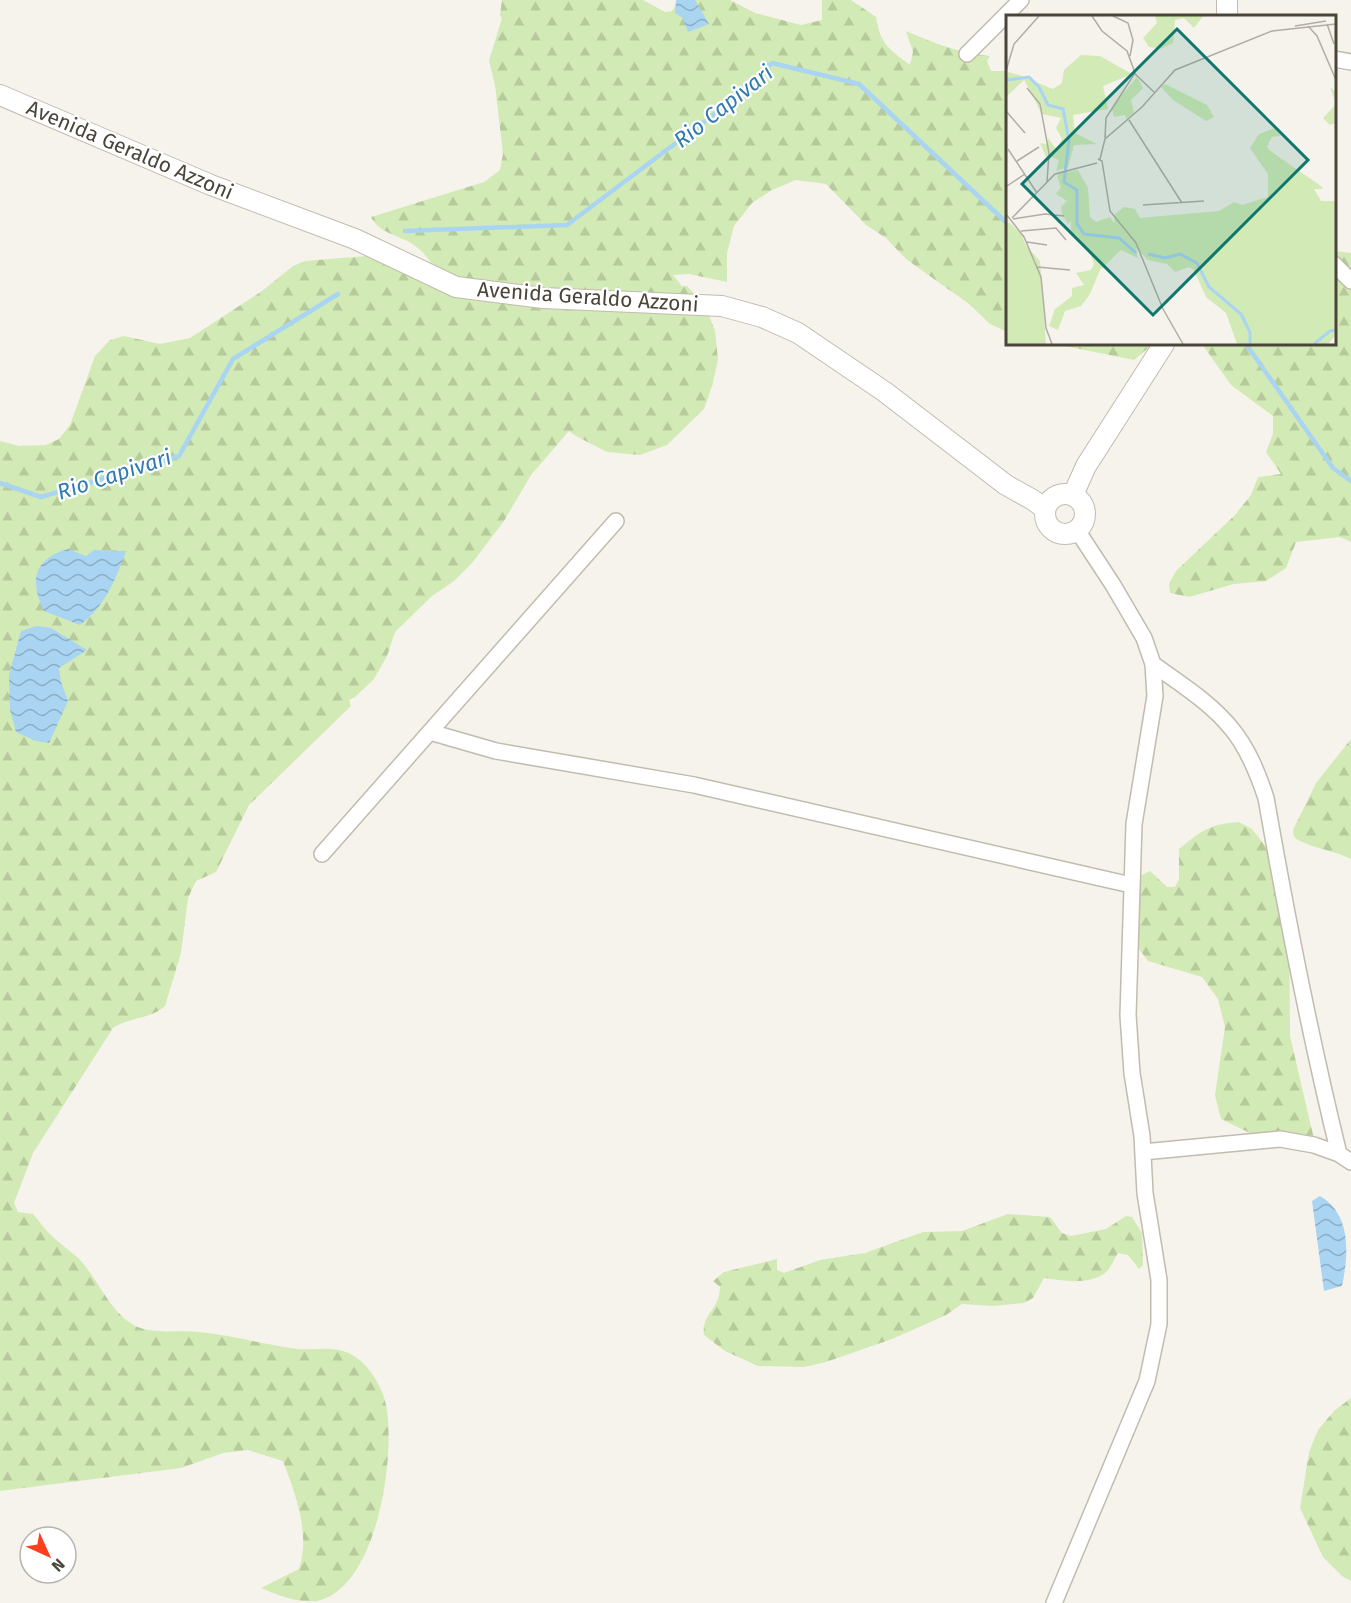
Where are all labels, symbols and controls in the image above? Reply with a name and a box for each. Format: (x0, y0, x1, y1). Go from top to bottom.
inset map (1006, 15, 1336, 345)
water label: Rio Capivari (668, 59, 778, 154)
street label: Avenida Geraldo Azzoni (23, 95, 237, 205)
street label: Avenida Geraldo Azzoni (476, 276, 700, 318)
water label: Rio Capivari (54, 443, 175, 506)
north arrow (18, 1525, 78, 1585)
text: N (48, 1555, 69, 1576)

